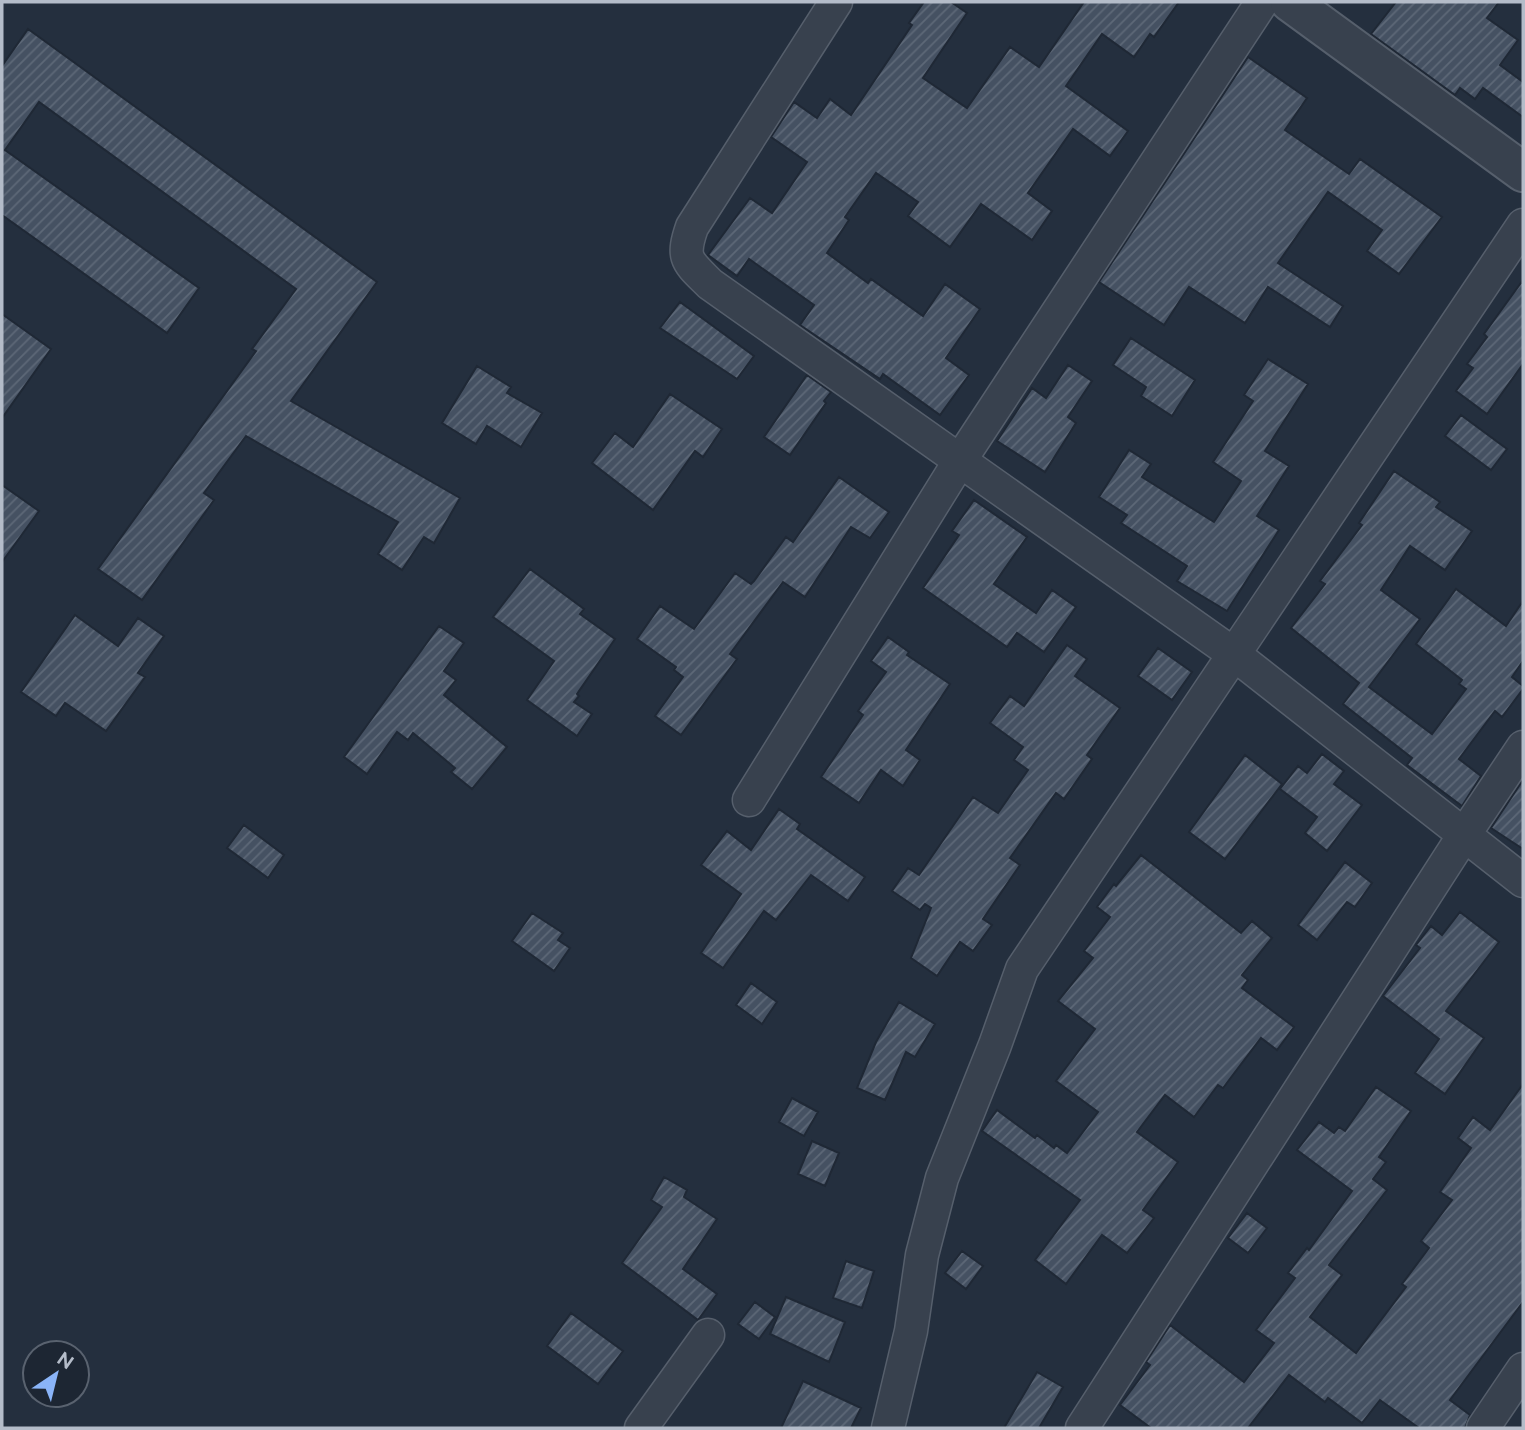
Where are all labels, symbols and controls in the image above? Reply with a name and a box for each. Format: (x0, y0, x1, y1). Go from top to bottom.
north arrow (21, 1339, 91, 1409)
text: N (54, 1347, 78, 1373)

